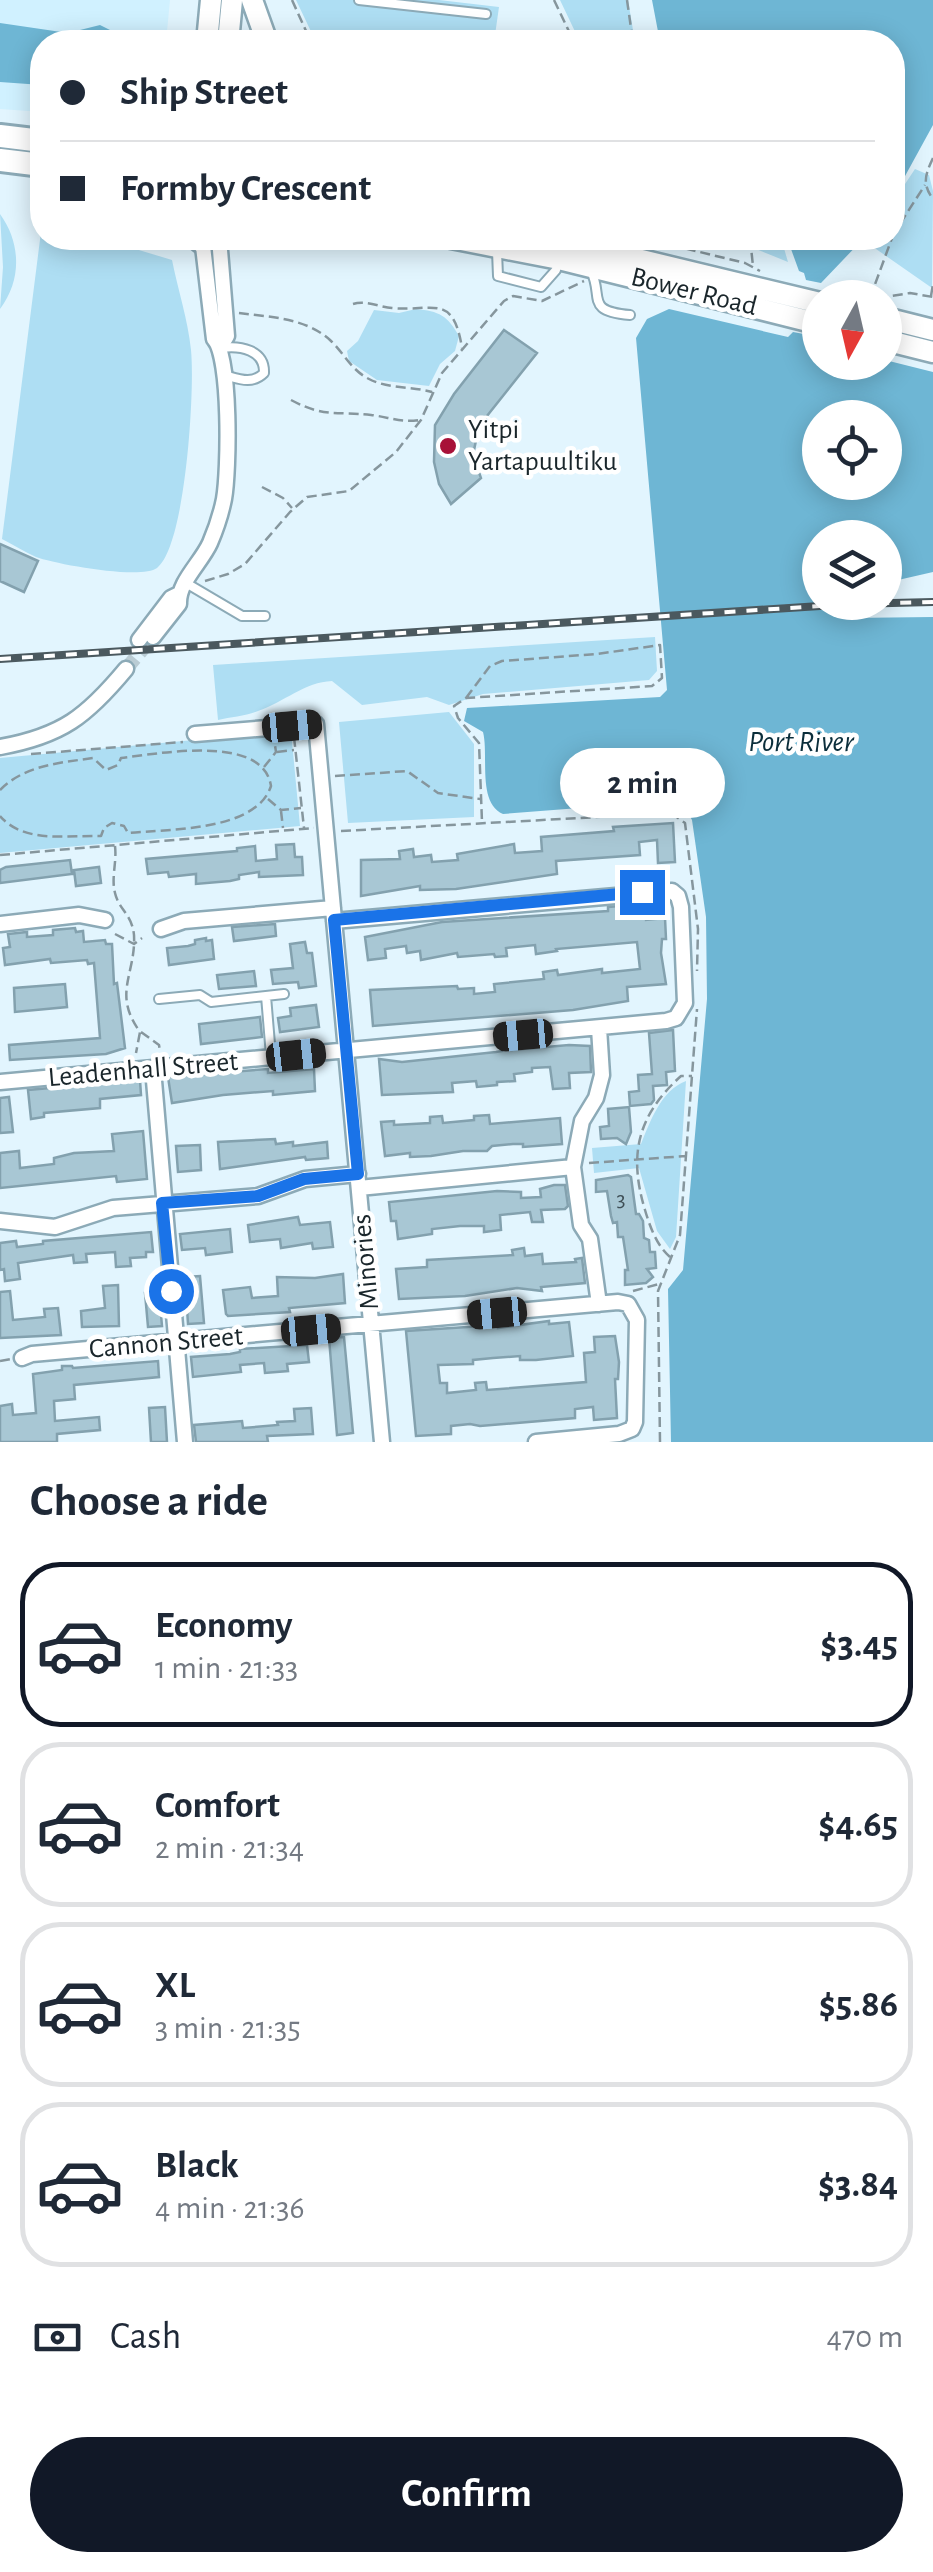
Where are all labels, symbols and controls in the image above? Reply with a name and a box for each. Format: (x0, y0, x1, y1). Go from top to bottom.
text: Ship Street (120, 74, 288, 112)
text: Formby Crescent (120, 170, 371, 208)
street label: Bower Road (628, 263, 760, 321)
north arrow (802, 280, 902, 380)
map controls (802, 280, 902, 620)
button: locate (802, 400, 902, 500)
place label: Yitpi Yartapuultiku (468, 416, 617, 476)
marker: Yitpi Yartapuultiku (437, 435, 459, 457)
button: layers (802, 520, 902, 620)
car (261, 708, 323, 744)
water label: Port River (748, 727, 855, 757)
callout: 2 min (560, 747, 724, 817)
text: 2 min (607, 767, 678, 799)
route end (620, 870, 665, 915)
car (492, 1017, 554, 1053)
car (265, 1037, 327, 1073)
street label: Leadenhall Street (47, 1048, 239, 1092)
house number: 3 (616, 1188, 626, 1210)
street label: Minories (348, 1213, 384, 1311)
route start (149, 1269, 194, 1314)
car (466, 1295, 528, 1331)
car (280, 1312, 342, 1348)
street label: Cannon Street (88, 1322, 244, 1364)
text: Choose a ride (30, 1479, 268, 1524)
icon: car (35, 1600, 125, 1690)
text: Economy (155, 1607, 293, 1645)
text: $3.45 (820, 1626, 898, 1664)
text: 1 min · 21:33 (155, 1652, 298, 1684)
icon: car (35, 1780, 125, 1870)
text: Comfort (155, 1787, 280, 1825)
text: $4.65 (818, 1806, 898, 1844)
text: 2 min · 21:34 (155, 1832, 304, 1864)
icon: car (35, 1960, 125, 2050)
text: XL (155, 1967, 195, 2005)
text: $5.86 (819, 1986, 898, 2024)
text: 3 min · 21:35 (155, 2012, 301, 2044)
icon: car (35, 2140, 125, 2230)
text: Black (155, 2147, 239, 2185)
text: $3.84 (818, 2166, 898, 2204)
text: 4 min · 21:36 (155, 2192, 305, 2224)
icon: cash (30, 2310, 85, 2365)
text: Cash (110, 2318, 181, 2356)
text: 470 m (826, 2321, 903, 2353)
button: Confirm (30, 2437, 903, 2552)

